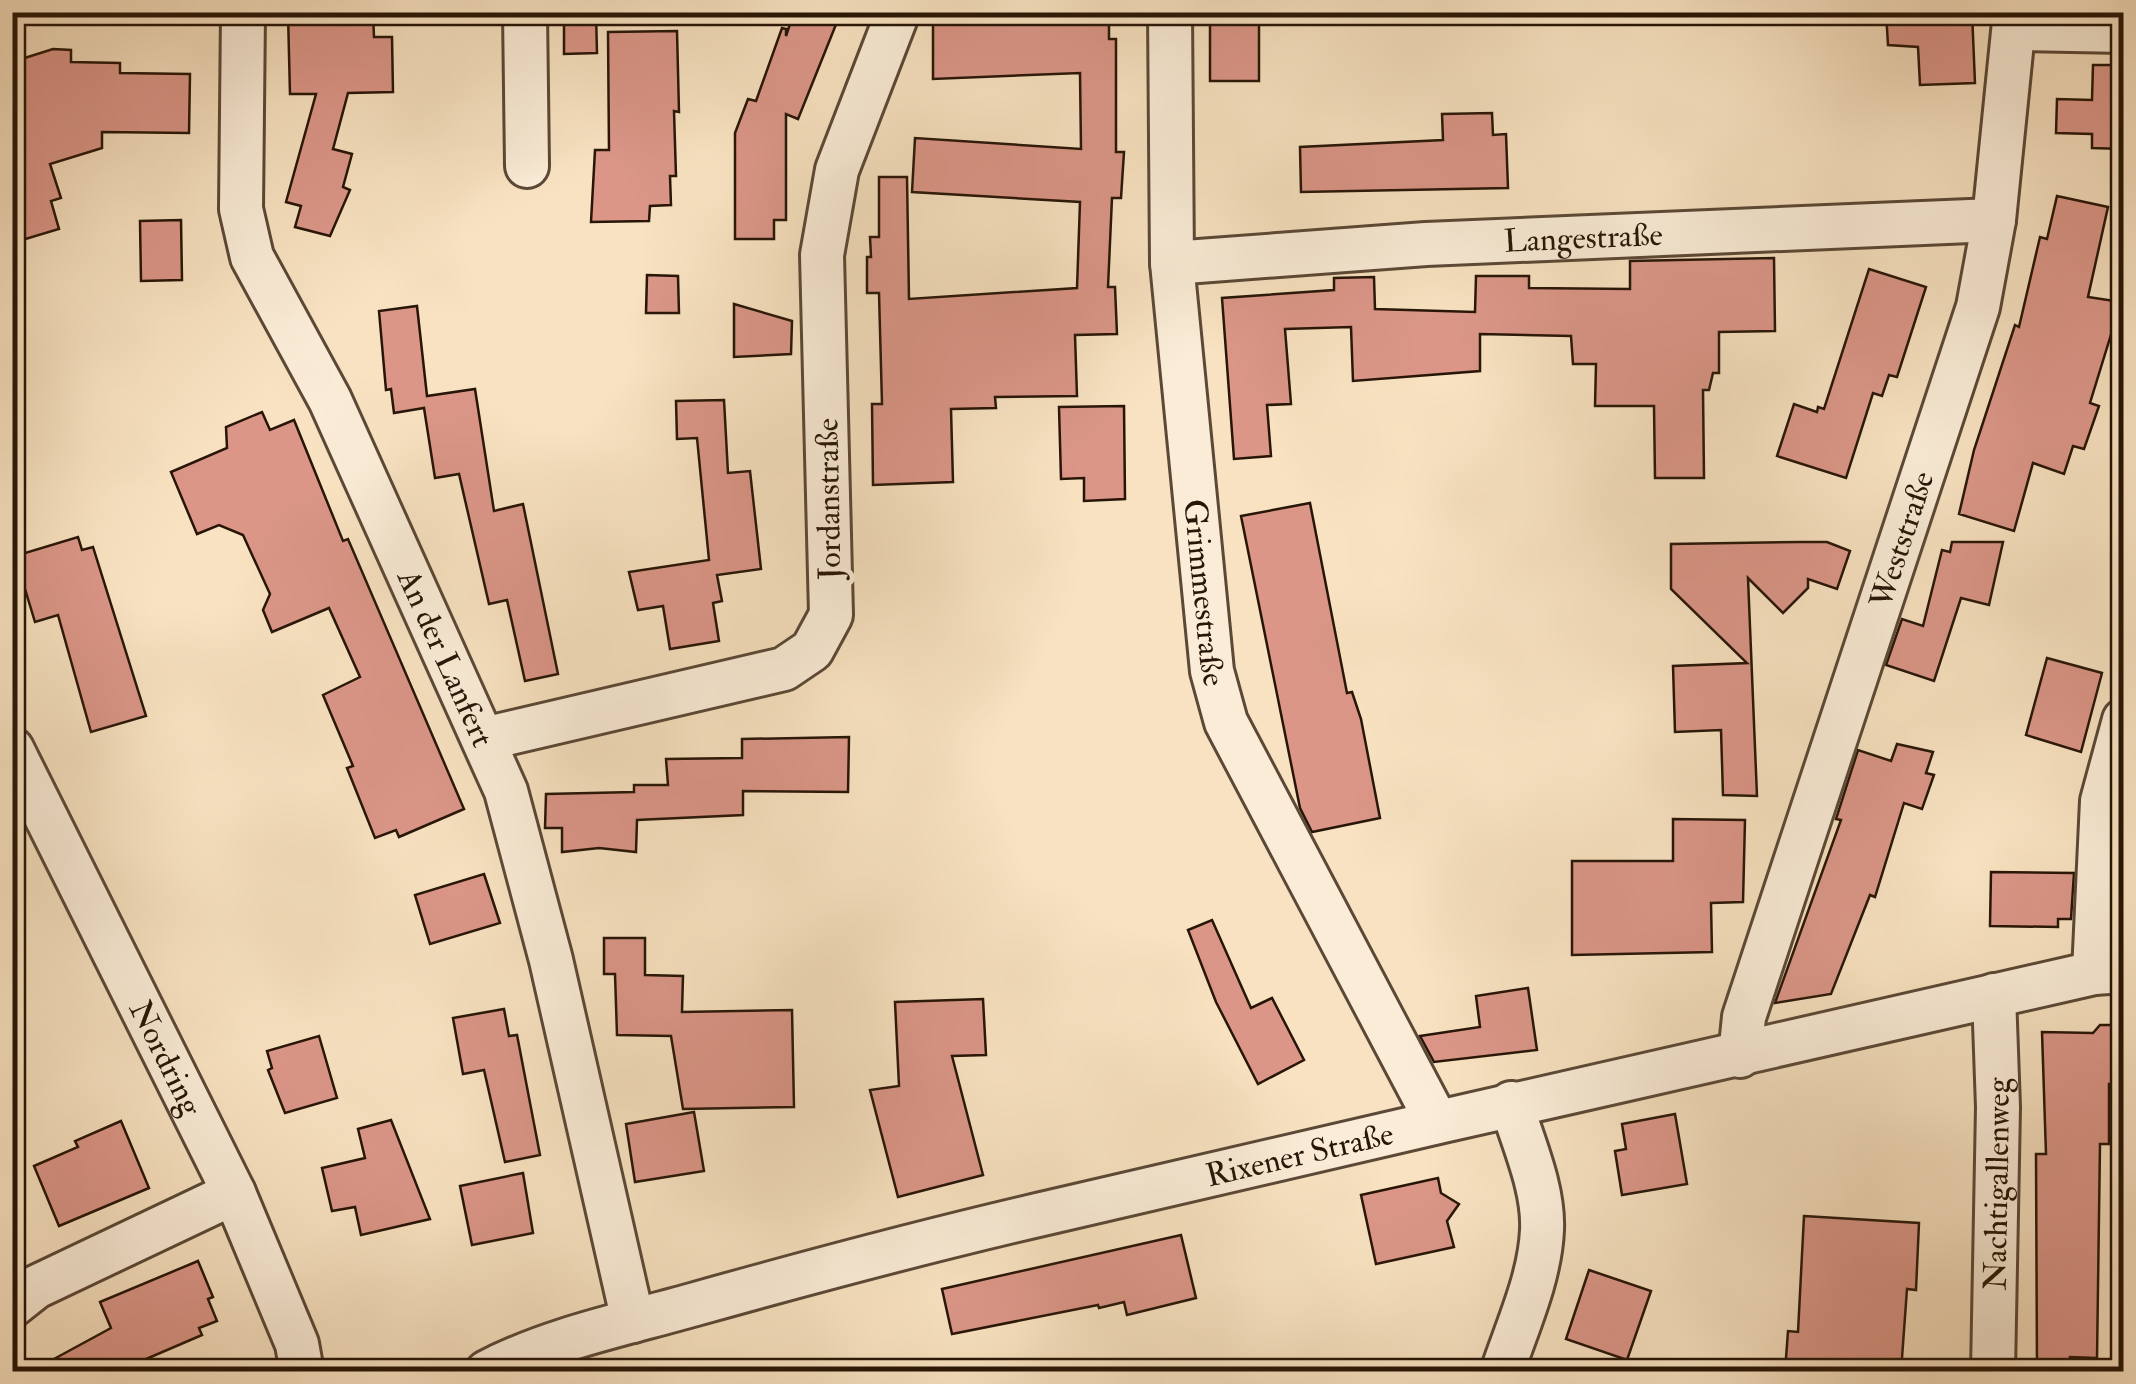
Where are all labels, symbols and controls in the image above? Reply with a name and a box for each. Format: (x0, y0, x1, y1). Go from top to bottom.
street label: Langestraße (1503, 215, 1663, 262)
street label: Jordanstraße (808, 418, 850, 581)
street label: Weststraße (1861, 466, 1943, 614)
street label: Grimmestraße (1174, 497, 1234, 691)
street label: An der Lanfert (388, 563, 502, 753)
street label: Nordring (120, 994, 211, 1123)
street label: Nachtigallenweg (1976, 1076, 2019, 1291)
street label: Rixener Straße (1202, 1114, 1397, 1196)

